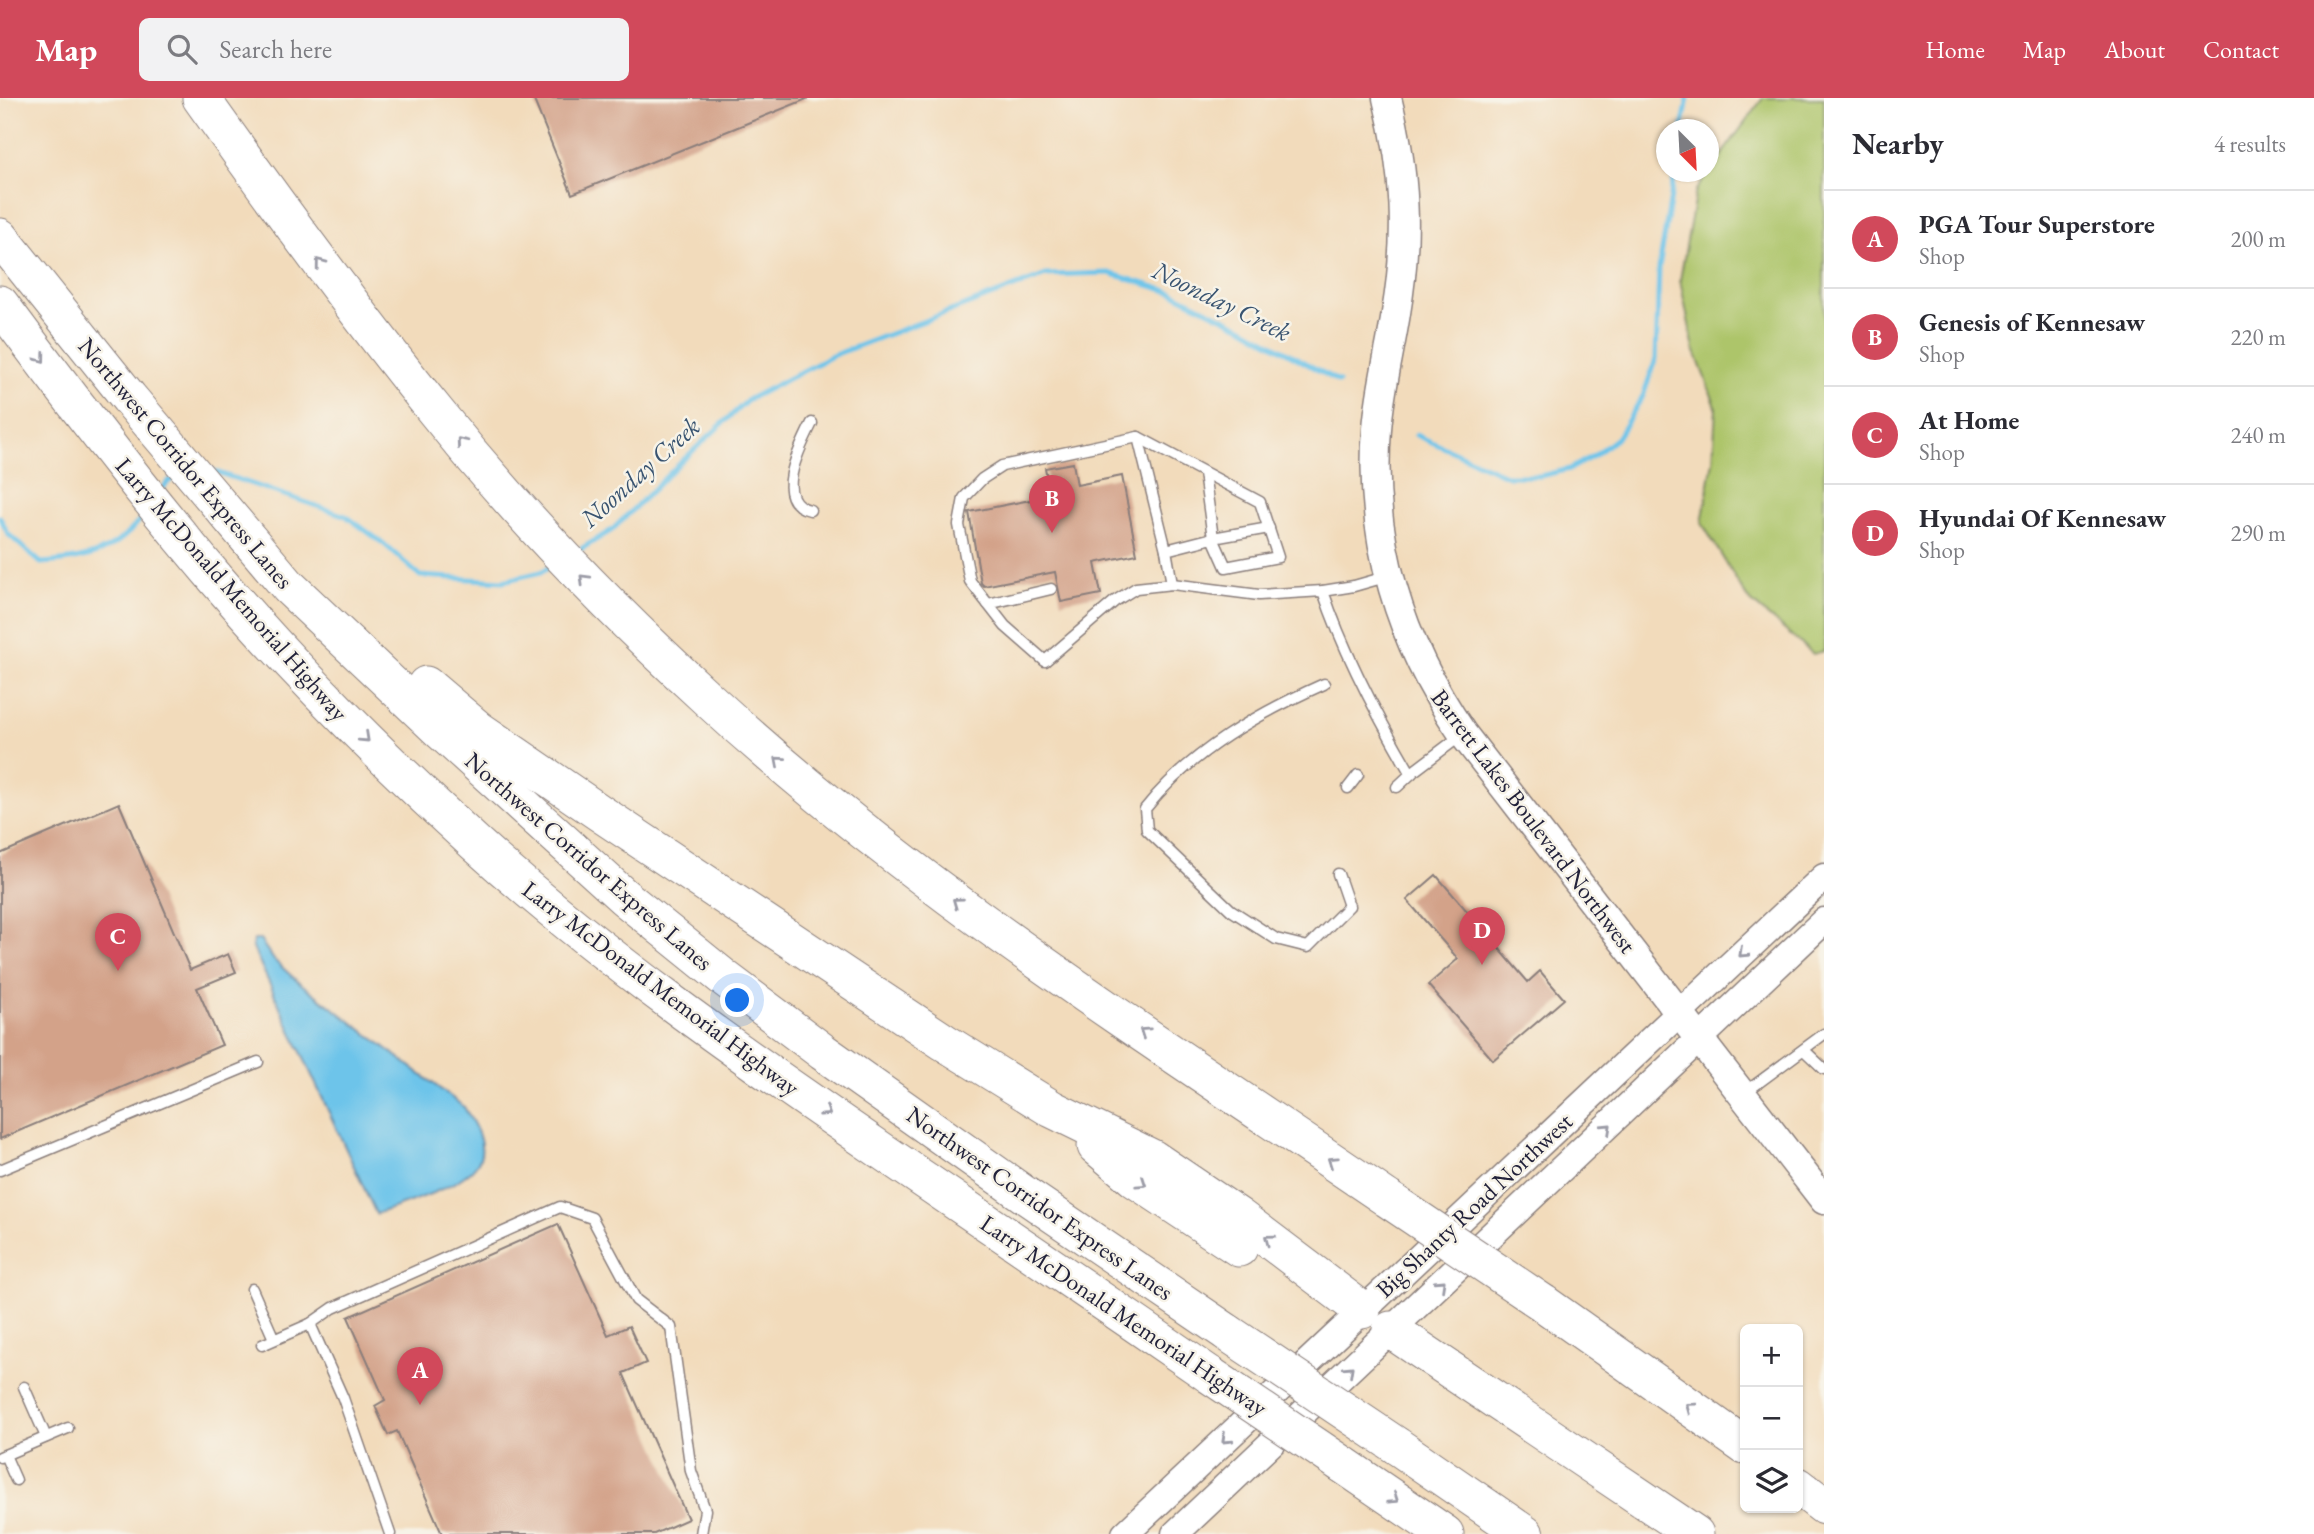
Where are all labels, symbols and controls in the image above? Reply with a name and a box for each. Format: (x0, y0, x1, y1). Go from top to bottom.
search box (139, 18, 629, 81)
text: Map (35, 28, 97, 71)
icon: search (163, 30, 201, 68)
text: Search here (219, 32, 332, 66)
text: Home (1925, 34, 1985, 65)
text: Map (2023, 34, 2066, 65)
text: About (2104, 34, 2165, 65)
text: Contact (2203, 34, 2279, 65)
north arrow (1656, 119, 1719, 182)
text: Nearby (1852, 124, 1944, 163)
text: 4 results (2214, 129, 2286, 159)
text: PGA Tour Superstore (1919, 207, 2155, 241)
text: A (1867, 224, 1883, 254)
text: 200 m (2230, 224, 2286, 254)
text: Shop (1919, 241, 1965, 271)
water label: Noonday Creek (1146, 252, 1297, 349)
one-way arrow (315, 259, 328, 271)
text: Genesis of Kennesaw (1919, 305, 2145, 339)
text: B (1868, 322, 1882, 352)
text: 220 m (2230, 322, 2286, 352)
street label: Northwest Corridor Express Lanes (72, 331, 300, 595)
text: Shop (1919, 339, 1965, 369)
one-way arrow (32, 351, 45, 363)
text: At Home (1919, 403, 2019, 437)
water label: Noonday Creek (572, 409, 707, 536)
text: C (1867, 420, 1883, 450)
text: 240 m (2230, 420, 2286, 450)
one-way arrow (457, 437, 469, 450)
text: Shop (1919, 437, 1965, 467)
street label: Larry McDonald Memorial Highway (109, 451, 355, 728)
pin: B (1029, 475, 1075, 533)
text: Hyundai Of Kennesaw (1919, 501, 2166, 535)
text: D (1866, 518, 1884, 548)
text: 290 m (2230, 518, 2286, 548)
text: Shop (1919, 535, 1965, 565)
one-way arrow (580, 574, 593, 587)
street label: Barrett Lakes Boulevard Northwest (1424, 683, 1644, 960)
one-way arrow (356, 729, 369, 742)
street label: Northwest Corridor Express Lanes (459, 745, 719, 977)
one-way arrow (775, 757, 788, 769)
street label: Larry McDonald Memorial Highway (516, 874, 806, 1103)
one-way arrow (952, 898, 965, 911)
pin: D (1459, 907, 1505, 965)
pin: C (95, 913, 141, 971)
one-way arrow (1738, 944, 1751, 957)
your location (720, 983, 754, 1017)
one-way arrow (1139, 1028, 1152, 1040)
street label: Northwest Corridor Express Lanes (901, 1099, 1179, 1307)
one-way arrow (818, 1104, 831, 1116)
street label: Big Shanty Road Northwest (1369, 1106, 1579, 1304)
one-way arrow (1598, 1123, 1611, 1136)
one-way arrow (1327, 1156, 1340, 1169)
one-way arrow (1135, 1175, 1148, 1188)
street label: Larry McDonald Memorial Highway (975, 1207, 1274, 1423)
one-way arrow (1264, 1234, 1276, 1247)
one-way arrow (1433, 1279, 1446, 1292)
map controls (1740, 1324, 1803, 1513)
button: + (1740, 1324, 1803, 1387)
pin: A (397, 1347, 443, 1405)
one-way arrow (1341, 1365, 1354, 1378)
button: − (1740, 1387, 1803, 1450)
one-way arrow (1685, 1402, 1698, 1415)
one-way arrow (1221, 1430, 1234, 1443)
button: layers (1740, 1450, 1803, 1513)
one-way arrow (1386, 1491, 1399, 1504)

